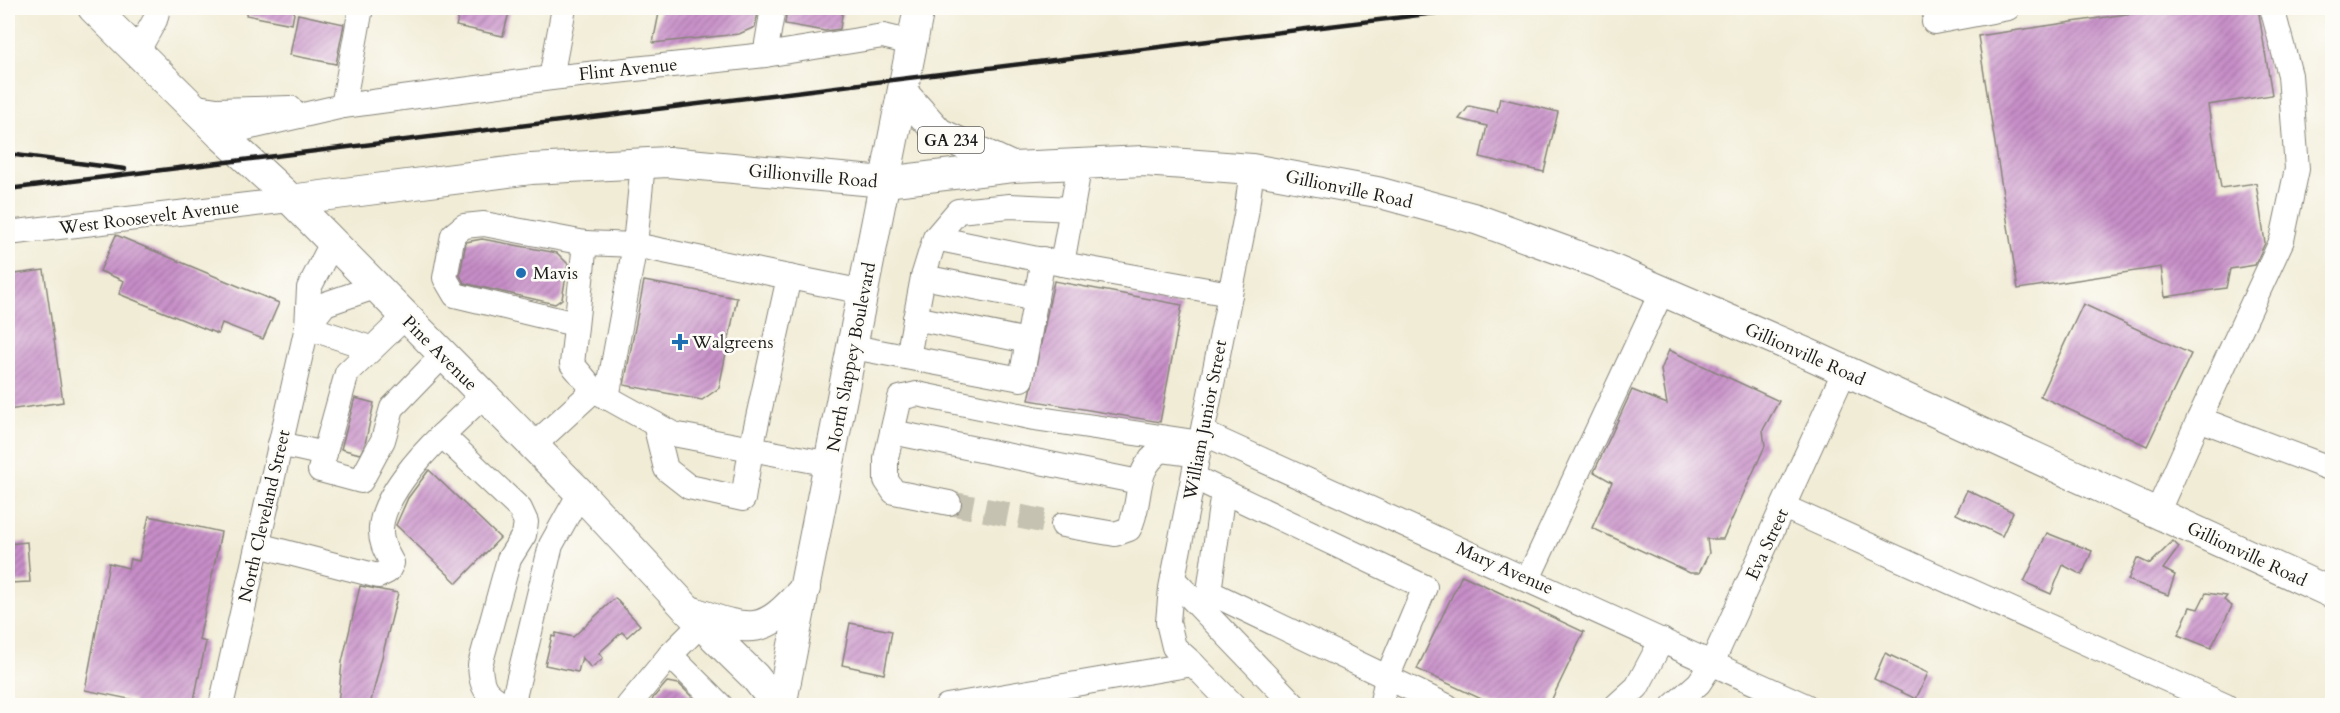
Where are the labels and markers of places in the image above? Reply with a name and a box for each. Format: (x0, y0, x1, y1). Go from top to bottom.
place label: Mavis (533, 261, 578, 286)
marker: Mavis (514, 266, 528, 280)
place label: Walgreens (691, 330, 774, 355)
marker: Walgreens (673, 335, 687, 349)

